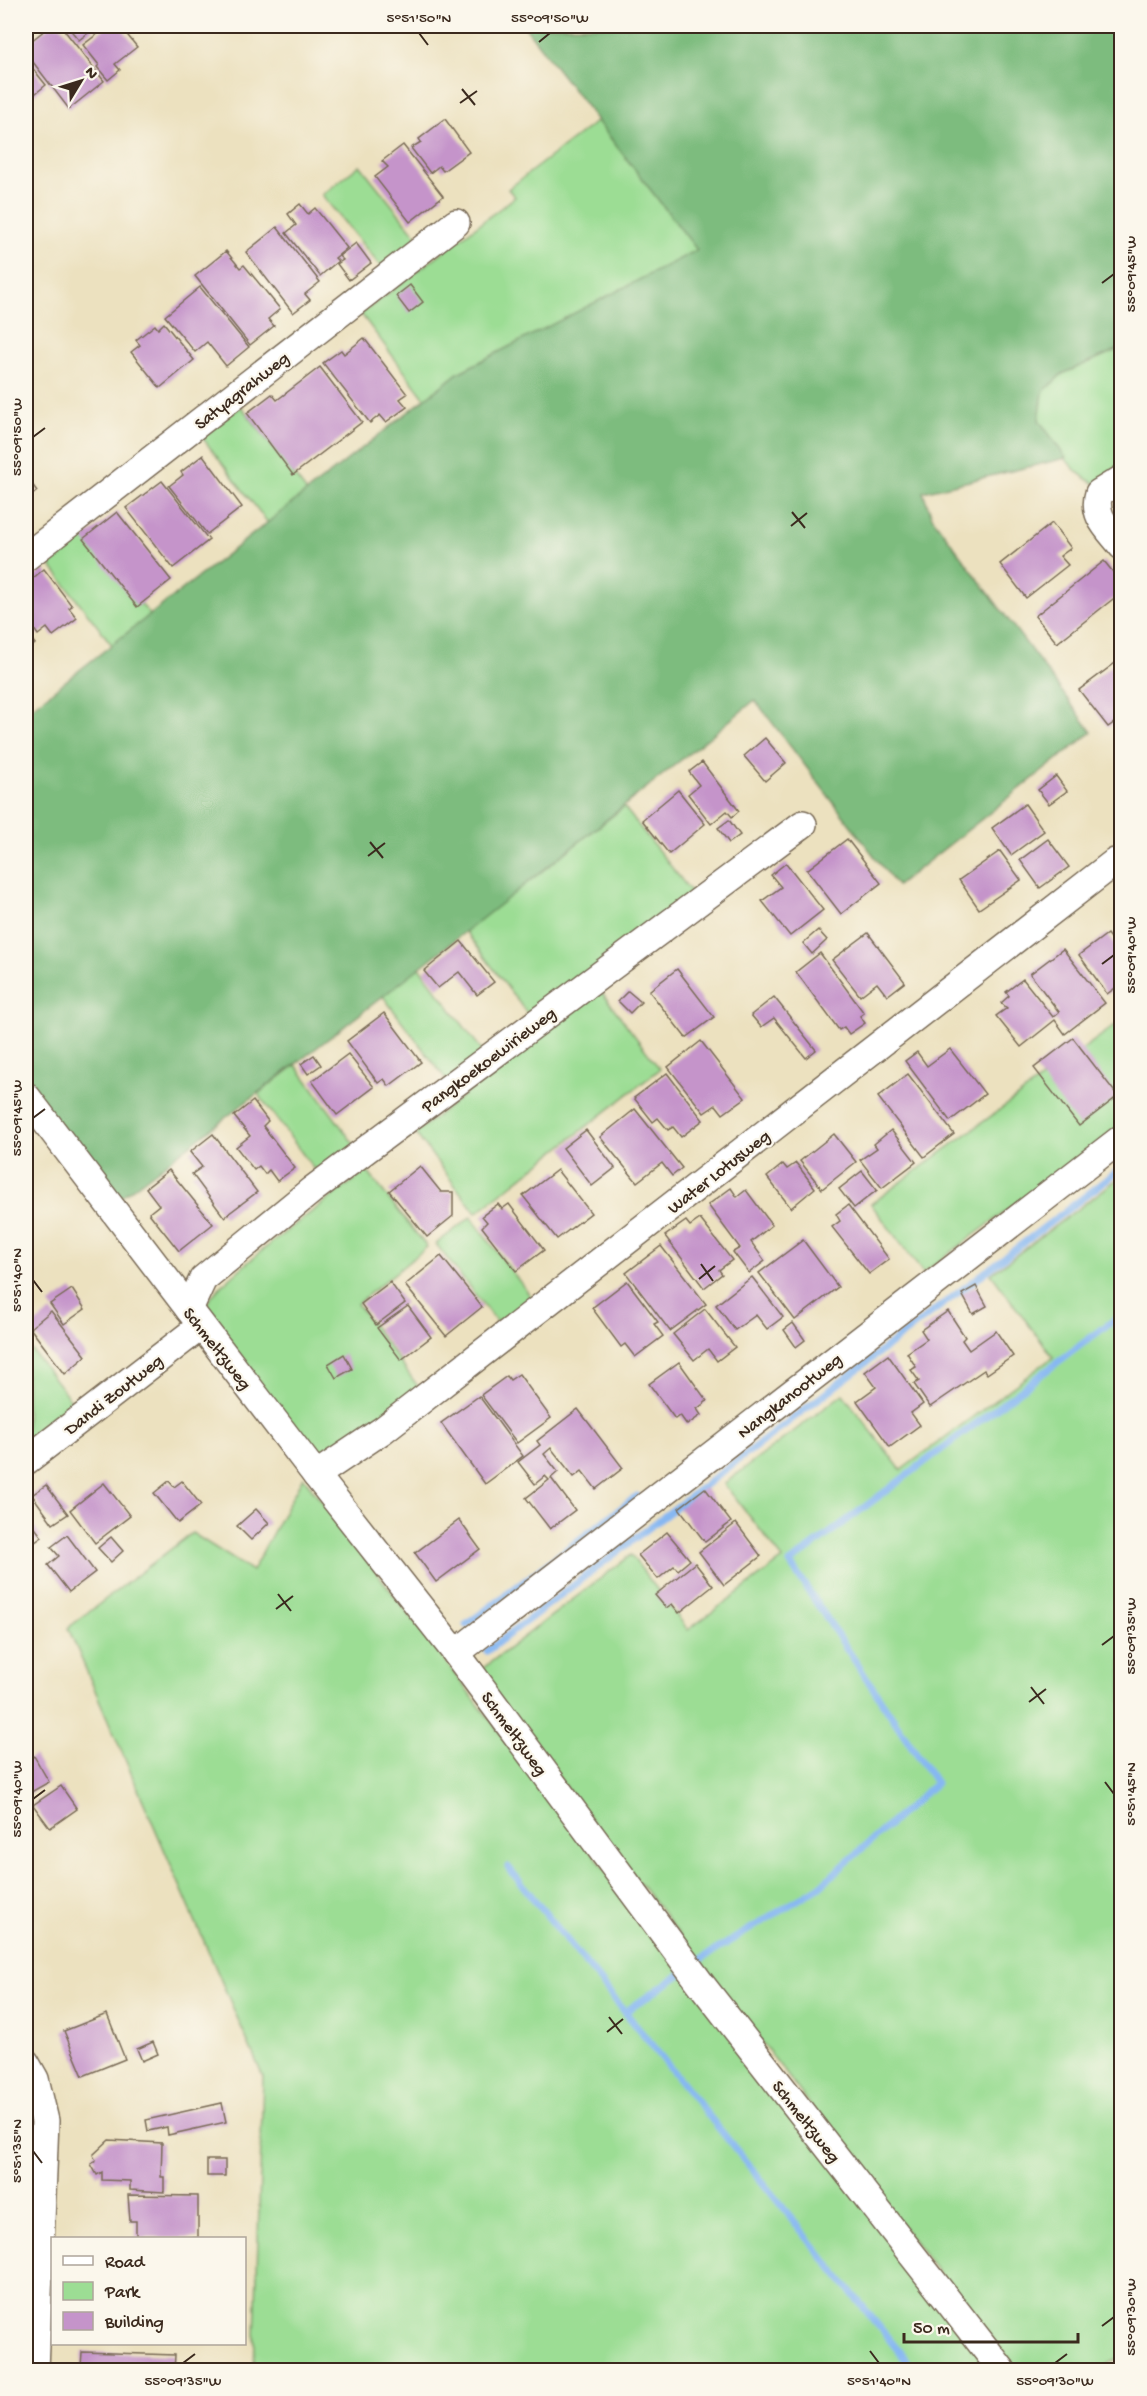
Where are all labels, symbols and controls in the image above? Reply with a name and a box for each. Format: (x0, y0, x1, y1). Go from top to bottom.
text: 5°51'50"N (387, 10, 452, 28)
text: 55°09'50"W (511, 10, 589, 28)
north arrow (51, 51, 111, 111)
text: N (79, 64, 101, 84)
text: 55°09'45"W (1123, 236, 1141, 312)
street label: Satyagrahweg (191, 349, 294, 435)
text: 55°09'50"W (9, 398, 27, 476)
text: 55°09'40"W (1123, 916, 1141, 993)
street label: Pangkoekoewirieweg (417, 1004, 561, 1119)
text: 55°09'45"W (9, 1080, 27, 1156)
street label: Water Lotusweg (664, 1126, 775, 1220)
text: 5°51'40"N (9, 1248, 27, 1312)
street label: Schmeltzweg (177, 1304, 255, 1395)
street label: Nangkanootweg (734, 1350, 847, 1444)
street label: Dandi Zoutweg (60, 1351, 168, 1442)
text: 55°09'35"W (1123, 1597, 1141, 1675)
street label: Schmeltzweg (475, 1688, 551, 1781)
text: 55°09'40"W (9, 1760, 27, 1837)
text: 5°51'45"N (1123, 1762, 1141, 1826)
street label: Schmeltzweg (766, 2077, 844, 2168)
text: 5°51'35"N (9, 2119, 27, 2183)
legend (51, 2237, 246, 2345)
text: Road (105, 2253, 146, 2274)
text: 55°09'30"W (1123, 2278, 1141, 2356)
text: Park (104, 2283, 141, 2304)
scale bar (904, 2306, 1078, 2344)
text: Building (104, 2313, 164, 2334)
text: 50 m (913, 2319, 950, 2340)
text: 55°09'35"W (144, 2373, 222, 2391)
text: 5°51'40"N (847, 2373, 911, 2391)
text: 55°09'30"W (1016, 2373, 1094, 2391)

